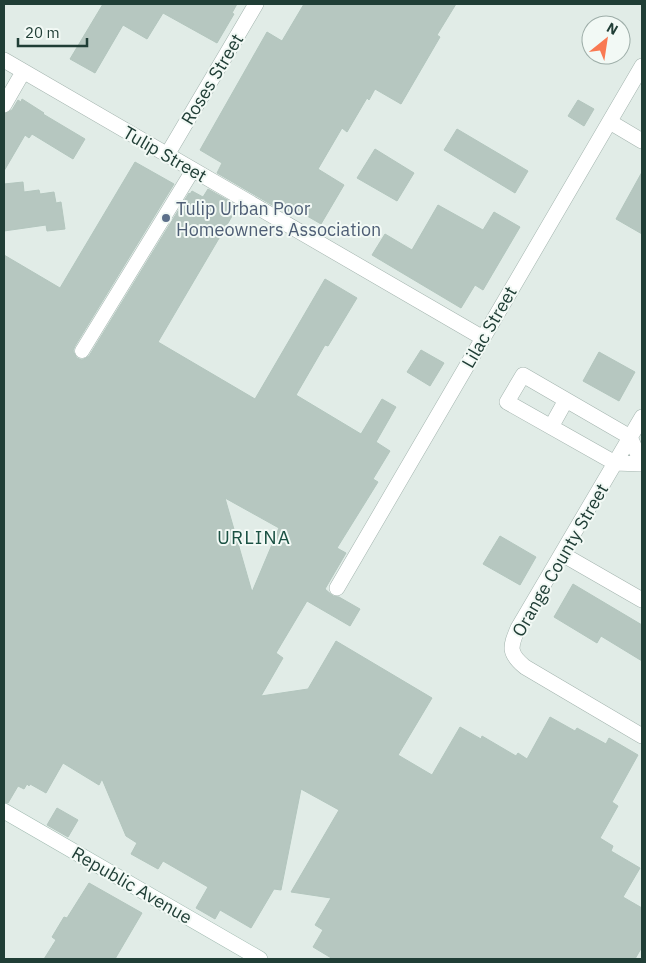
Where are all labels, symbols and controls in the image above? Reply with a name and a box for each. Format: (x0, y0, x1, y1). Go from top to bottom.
scale bar (18, 15, 86, 47)
north arrow (581, 15, 631, 65)
text: N (604, 18, 621, 39)
text: 20 m (25, 23, 60, 42)
street label: Roses Street (176, 29, 248, 129)
street label: Tulip Street (119, 121, 211, 187)
place label: Tulip Urban Poor Homeowners Association (176, 197, 381, 241)
marker: Tulip Urban Poor Homeowners Association (160, 212, 172, 224)
street label: Lilac Street (456, 282, 522, 372)
street label: Orange County Street (507, 479, 613, 641)
district label: URLINA (217, 525, 291, 549)
street label: Republic Avenue (68, 841, 196, 929)

